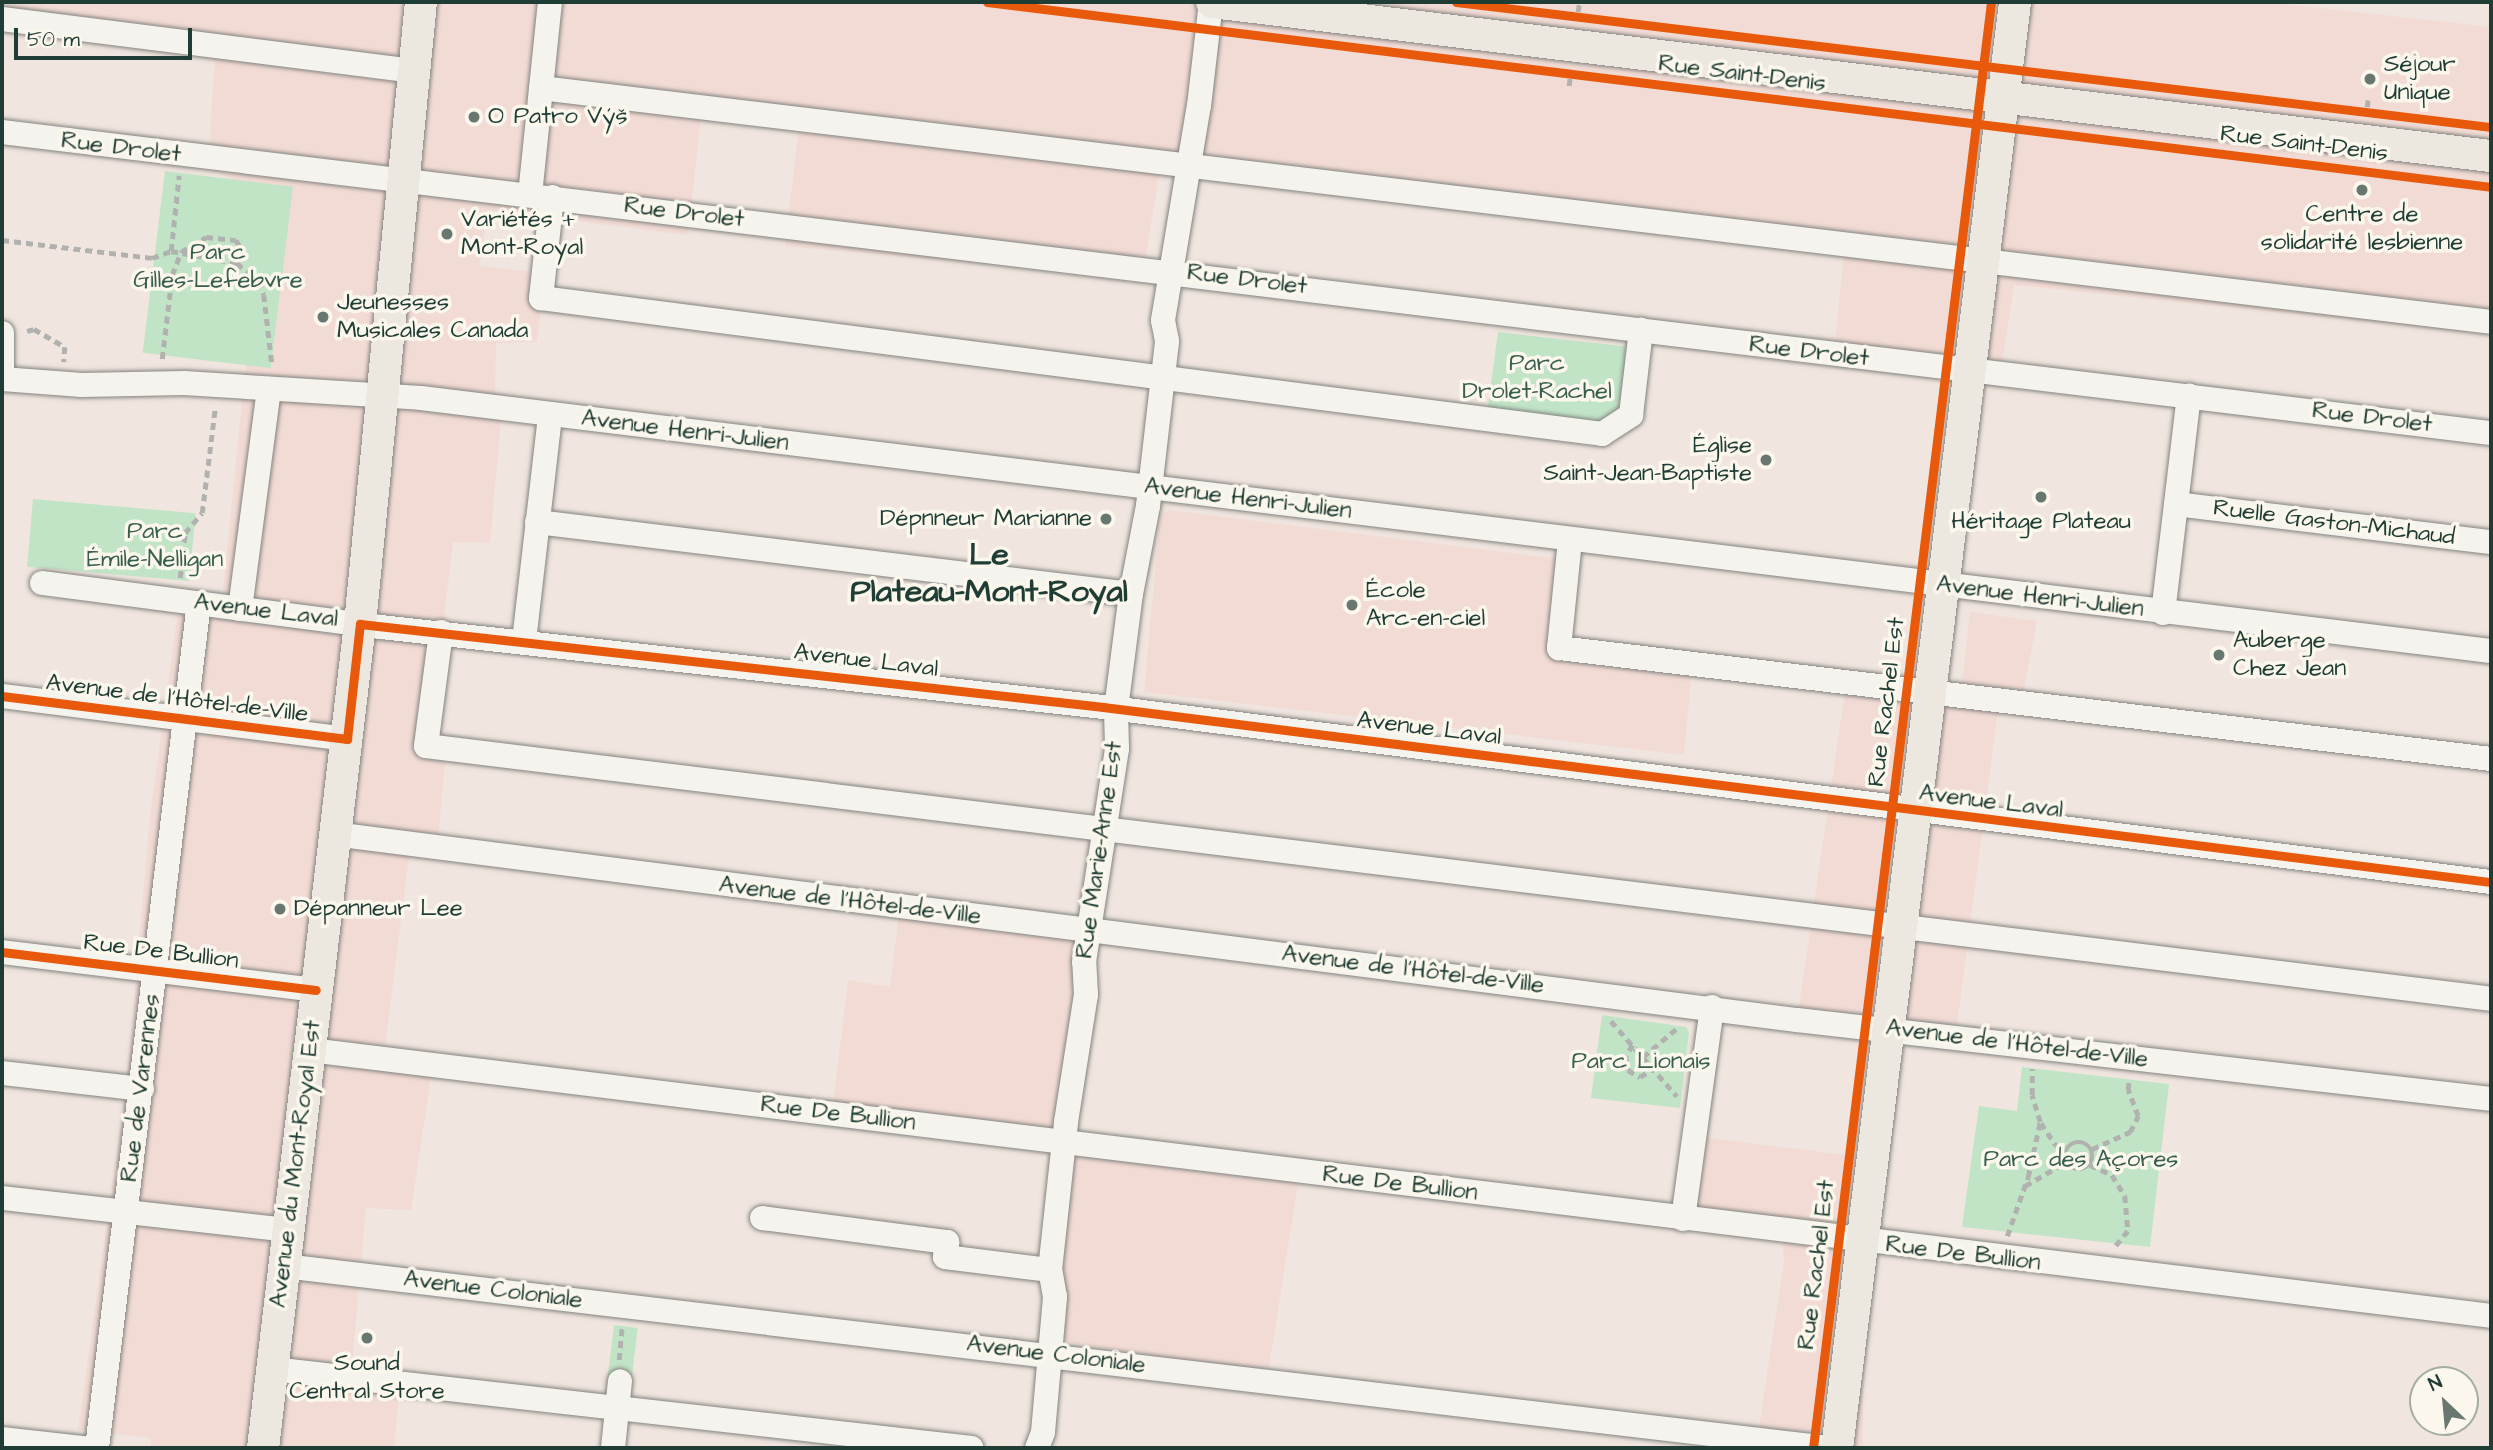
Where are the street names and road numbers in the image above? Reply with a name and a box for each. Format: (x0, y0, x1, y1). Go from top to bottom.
street label: Rue Saint-Denis (1657, 49, 1827, 99)
street label: Rue Saint-Denis (2219, 119, 2389, 169)
street label: Rue Drolet (59, 126, 183, 170)
street label: Rue Drolet (622, 191, 746, 235)
street label: Rue Drolet (1185, 258, 1309, 302)
street label: Rue Drolet (1747, 330, 1871, 374)
street label: Rue Drolet (2310, 396, 2434, 440)
street label: Avenue Henri-Julien (580, 404, 790, 458)
street label: Avenue Henri-Julien (1143, 472, 1353, 526)
street label: Ruelle Gaston-Michaud (2212, 494, 2456, 552)
street label: Avenue Henri-Julien (1935, 570, 2145, 624)
street label: Avenue Laval (192, 588, 340, 634)
street label: Rue Rachel Est (1862, 616, 1912, 788)
street label: Avenue Laval (792, 638, 940, 684)
street label: Avenue de l'Hôtel-de-Ville (44, 669, 310, 729)
street label: Avenue Laval (1355, 706, 1503, 752)
street label: Rue Marie-Anne Est (1070, 739, 1130, 961)
street label: Avenue Laval (1917, 779, 2065, 825)
street label: Avenue de l'Hôtel-de-Ville (717, 871, 983, 931)
street label: Rue De Bullion (82, 928, 240, 976)
street label: Avenue de l'Hôtel-de-Ville (1280, 940, 1546, 1000)
street label: Rue de Varennes (115, 992, 167, 1184)
street label: Avenue de l'Hôtel-de-Ville (1884, 1014, 2150, 1074)
street label: Avenue du Mont-Royal Est (264, 1019, 328, 1309)
street label: Rue De Bullion (759, 1090, 917, 1138)
street label: Rue De Bullion (1321, 1160, 1479, 1208)
street label: Rue Rachel Est (1792, 1179, 1842, 1351)
street label: Rue De Bullion (1884, 1230, 2042, 1278)
street label: Avenue Coloniale (402, 1265, 584, 1315)
street label: Avenue Coloniale (965, 1330, 1147, 1380)

